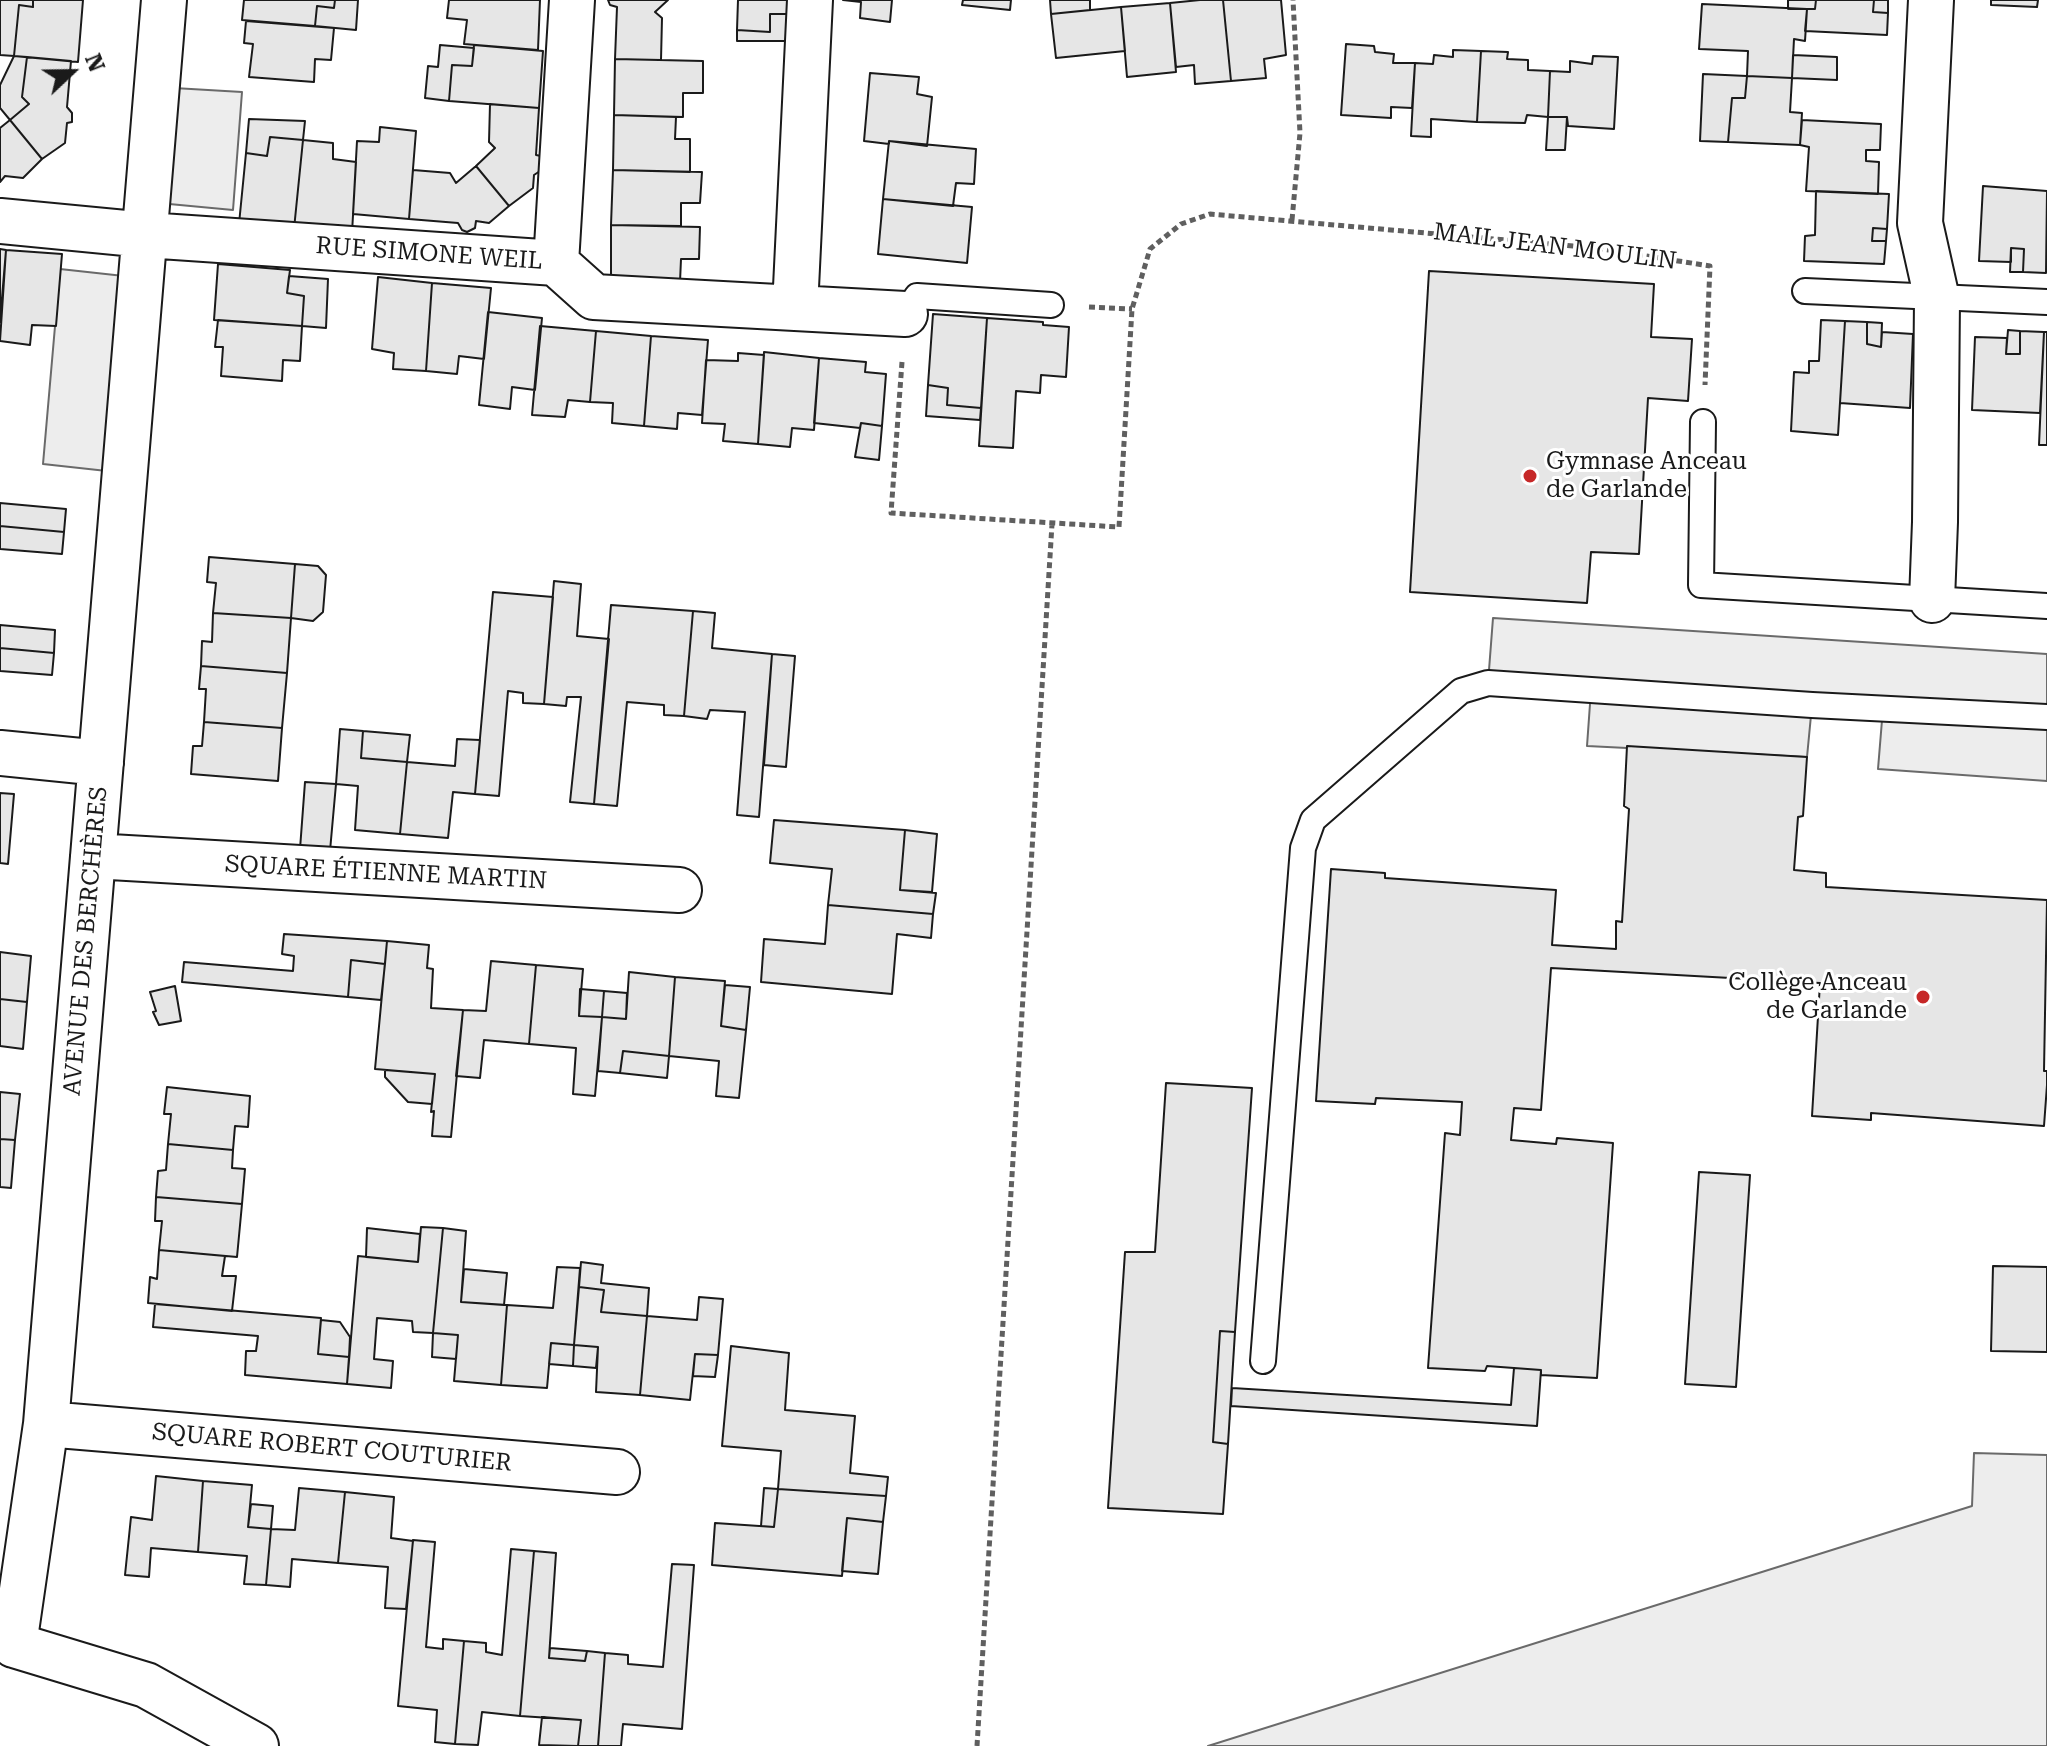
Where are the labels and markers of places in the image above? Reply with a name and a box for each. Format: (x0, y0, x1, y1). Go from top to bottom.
place label: Gymnase Anceau de Garlande (1546, 448, 1747, 504)
marker: Gymnase Anceau de Garlande (1521, 467, 1539, 485)
place label: Collège Anceau de Garlande (1728, 969, 1907, 1025)
marker: Collège Anceau de Garlande (1914, 988, 1932, 1006)

